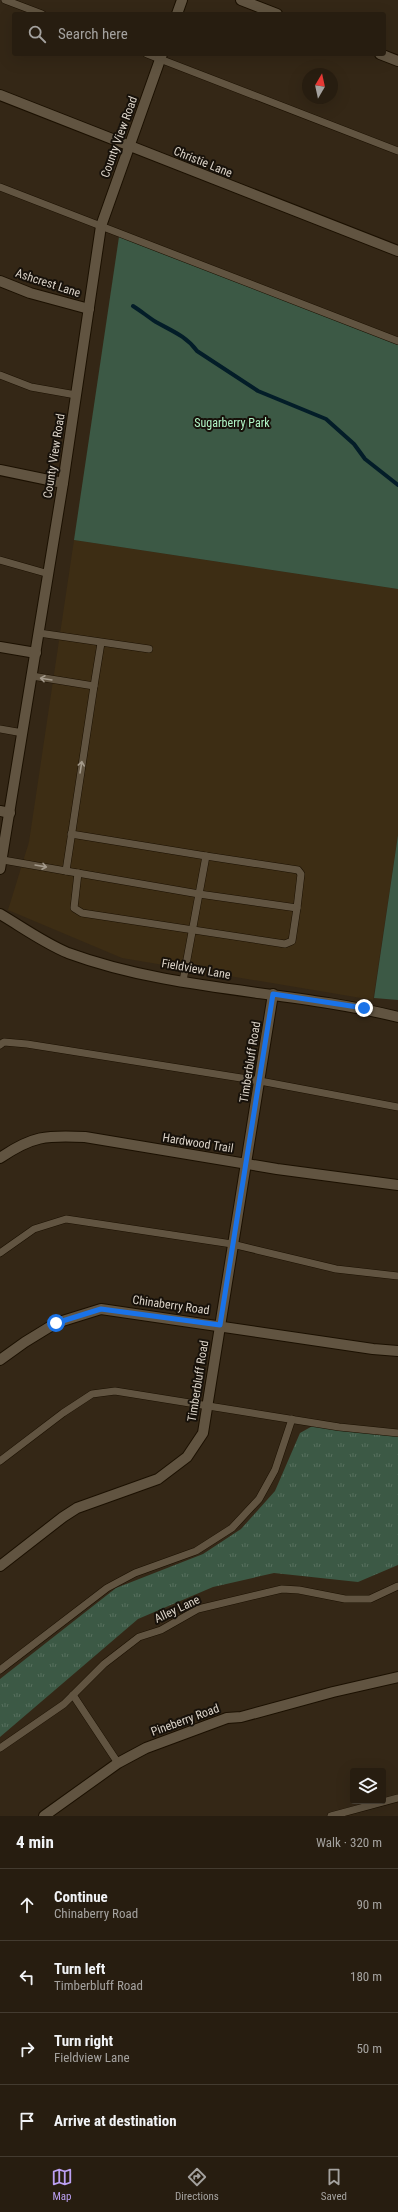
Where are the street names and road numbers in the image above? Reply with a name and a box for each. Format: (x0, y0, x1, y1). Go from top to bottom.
street label: County View Road (98, 94, 140, 180)
street label: Christie Lane (172, 144, 235, 180)
street label: Ashcrest Lane (14, 266, 83, 300)
street label: County View Road (40, 413, 68, 499)
street label: Fieldview Lane (160, 956, 232, 982)
street label: Timberbluff Road (237, 1020, 263, 1104)
street label: Hardwood Trail (162, 1130, 234, 1156)
street label: Chinaberry Road (132, 1293, 211, 1317)
street label: Timberbluff Road (185, 1339, 211, 1423)
street label: Alley Lane (152, 1592, 202, 1626)
street label: Pineberry Road (149, 1701, 221, 1739)

